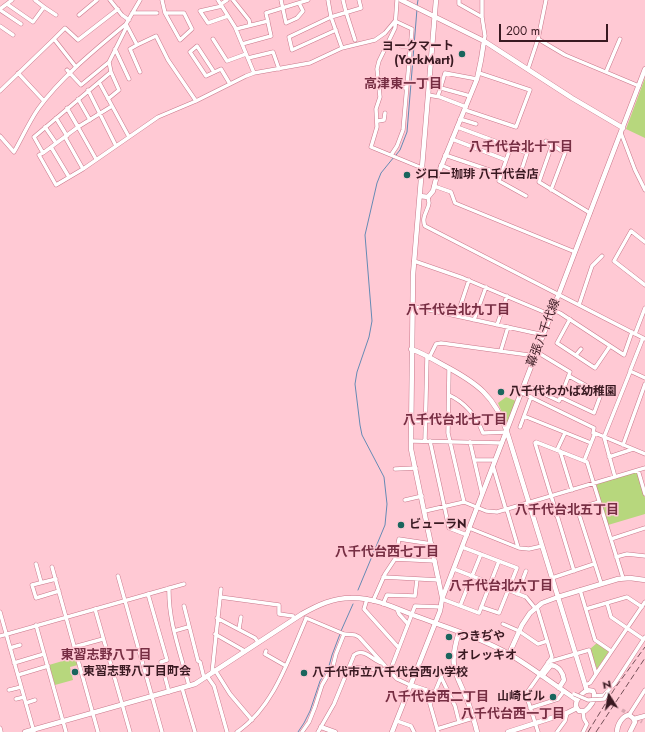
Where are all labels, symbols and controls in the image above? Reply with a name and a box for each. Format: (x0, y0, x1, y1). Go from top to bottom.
scale bar (501, 16, 610, 42)
text: 200 m (506, 22, 540, 40)
place label: ヨークマート (YorkMart) (382, 40, 454, 68)
marker: ヨークマート (YorkMart) (457, 49, 467, 59)
district label: 高津東一丁目 (364, 77, 442, 93)
district label: 八千代台北十丁目 (469, 140, 573, 156)
place label: ジロー珈琲 八千代台店 (415, 168, 539, 182)
marker: ジロー珈琲 八千代台店 (402, 170, 412, 180)
street label: 幕張八千代線 (524, 297, 564, 369)
district label: 八千代台北九丁目 (406, 303, 510, 319)
place label: 八千代わかば幼稚園 (509, 385, 617, 399)
marker: 八千代わかば幼稚園 (496, 387, 506, 397)
district label: 八千代台北七丁目 (403, 413, 507, 429)
district label: 八千代台北五丁目 (515, 503, 619, 519)
place label: ビューラN (409, 518, 467, 532)
marker: ビューラN (396, 520, 406, 530)
district label: 八千代台西七丁目 (335, 545, 439, 561)
district label: 八千代台北六丁目 (449, 579, 553, 595)
place label: つきぢや (457, 630, 505, 644)
marker: つきぢや (444, 632, 454, 642)
district label: 東習志野八丁目 (61, 648, 151, 664)
place label: オレッキオ (457, 649, 517, 663)
marker: オレッキオ (444, 651, 454, 661)
place label: 東習志野八丁目町会 (83, 665, 191, 679)
place label: 八千代市立八千代台西小学校 (312, 666, 468, 680)
marker: 東習志野八丁目町会 (70, 667, 80, 677)
marker: 八千代市立八千代台西小学校 (299, 668, 309, 678)
north arrow (589, 676, 629, 716)
text: N (601, 676, 613, 693)
district label: 八千代台西二丁目 (385, 690, 489, 706)
place label: 山崎ビル (497, 690, 545, 704)
marker: 山崎ビル (548, 692, 558, 702)
district label: 八千代台西一丁目 (461, 707, 565, 723)

